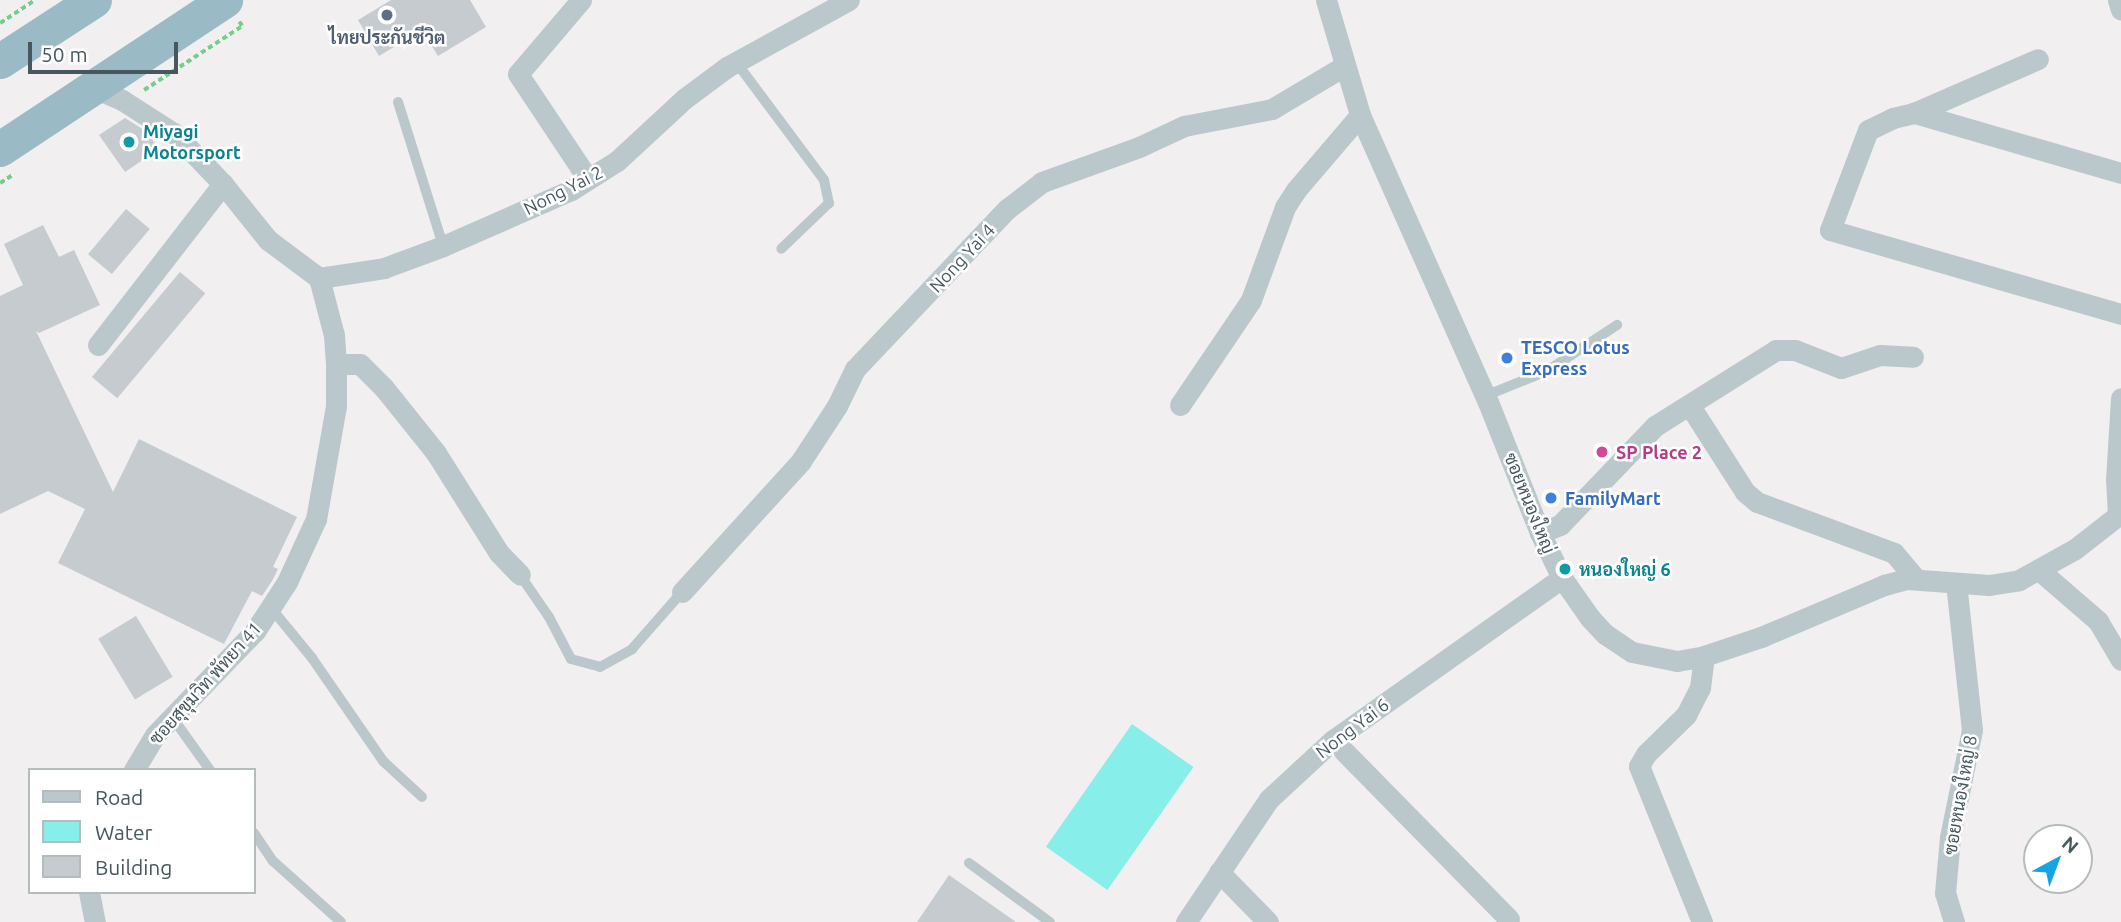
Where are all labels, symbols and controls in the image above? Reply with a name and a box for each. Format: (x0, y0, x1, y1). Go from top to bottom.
marker: ไทยประกันชีวิต (379, 7, 395, 23)
place label: ไทยประกันชีวิต (329, 26, 445, 48)
scale bar (32, 28, 182, 72)
text: 50 m (41, 42, 88, 66)
place label: Miyagi Motorsport (143, 121, 241, 164)
marker: Miyagi Motorsport (121, 134, 137, 150)
street label: Nong Yai 2 (520, 161, 606, 219)
street label: Nong Yai 4 (925, 219, 999, 297)
place label: TESCO Lotus Express (1521, 337, 1630, 380)
marker: TESCO Lotus Express (1499, 350, 1515, 366)
place label: SP Place 2 (1616, 441, 1702, 463)
marker: SP Place 2 (1594, 444, 1610, 460)
street label: ซอยหนองใหญ่ (1500, 449, 1560, 557)
place label: FamilyMart (1565, 487, 1661, 509)
marker: FamilyMart (1543, 490, 1559, 506)
place label: หนองใหญ่ 6 (1579, 558, 1671, 580)
marker: หนองใหญ่ 6 (1557, 561, 1573, 577)
street label: ซอยสุขุมวิท พัทยา 41 (144, 617, 266, 749)
street label: Nong Yai 6 (1311, 694, 1393, 762)
street label: ซอยหนองใหญ่ 8 (1939, 734, 1981, 856)
legend (28, 768, 256, 894)
text: Road (95, 785, 143, 809)
text: Water (95, 820, 153, 844)
north arrow (2023, 824, 2093, 894)
text: N (2058, 832, 2083, 858)
text: Building (95, 855, 172, 879)

